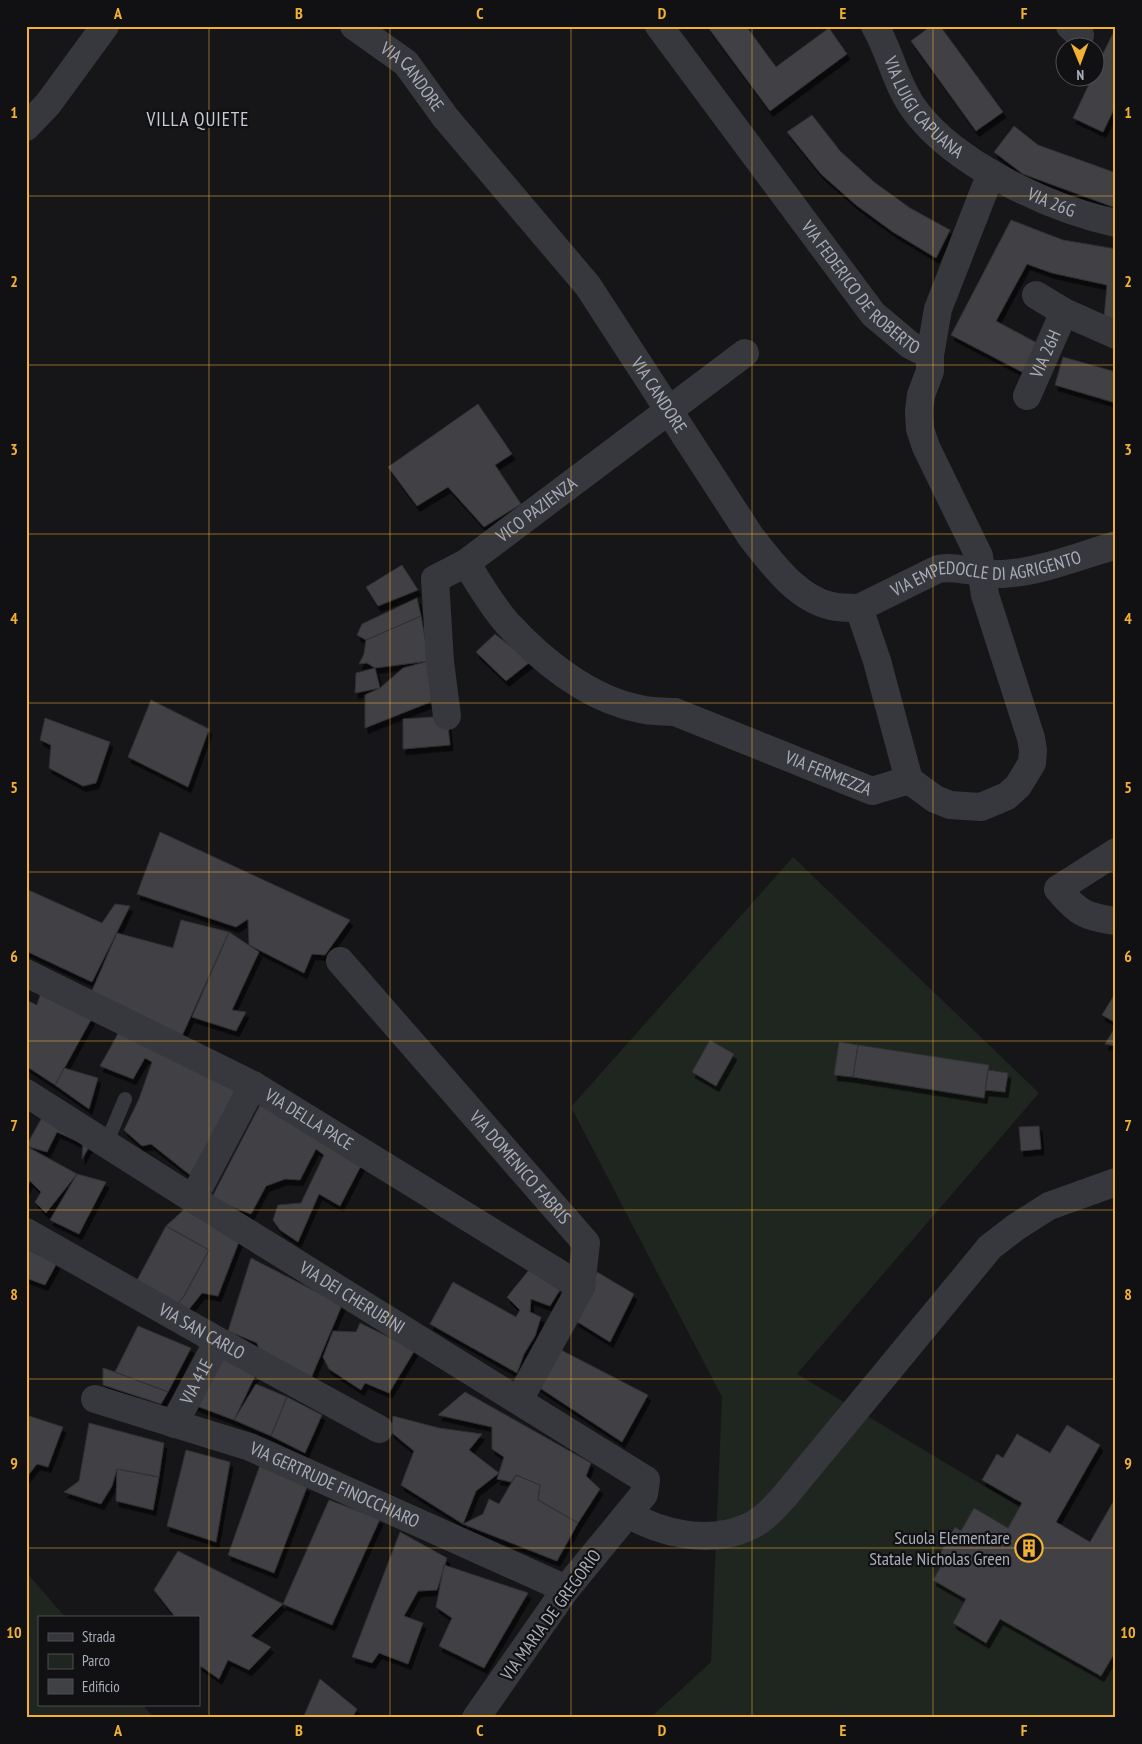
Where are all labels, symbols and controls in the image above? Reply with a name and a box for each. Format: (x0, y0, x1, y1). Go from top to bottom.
text: A (113, 3, 123, 23)
text: B (295, 3, 303, 23)
text: C (476, 3, 484, 23)
text: D (658, 3, 667, 23)
text: E (840, 3, 847, 23)
text: F (1021, 3, 1028, 23)
street label: VIA CANDORE (375, 36, 449, 116)
north arrow (1054, 38, 1104, 88)
street label: VIA LUIGI CAPUANA (879, 52, 969, 163)
text: N (1076, 66, 1084, 84)
text: 1 (10, 102, 18, 122)
text: 1 (1124, 102, 1132, 122)
district label: VILLA QUIETE (145, 107, 250, 131)
street label: VIA 26G (1023, 182, 1079, 222)
street label: VIA FEDERICO DE ROBERTO (796, 215, 924, 359)
text: 2 (10, 271, 18, 291)
text: 2 (1124, 271, 1132, 291)
street label: VIA 26H (1024, 326, 1066, 382)
street label: VIA CANDORE (626, 352, 692, 437)
text: 3 (10, 439, 18, 459)
text: 3 (1124, 439, 1132, 459)
street label: VICO PAZIENZA (491, 471, 582, 548)
street label: VIA EMPEDOCLE DI AGRIGENTO (886, 545, 1084, 602)
text: 4 (10, 608, 18, 628)
text: 4 (1124, 608, 1132, 628)
street label: VIA FERMEZZA (781, 745, 875, 801)
text: 5 (10, 777, 18, 797)
text: 5 (1124, 777, 1132, 797)
text: 6 (10, 946, 18, 966)
text: 6 (1124, 946, 1132, 966)
street label: VIA DELLA PACE (260, 1083, 358, 1155)
street label: VIA DOMENICO FABRIS (464, 1105, 576, 1229)
text: 7 (10, 1115, 18, 1135)
text: 7 (1124, 1115, 1132, 1135)
street label: VIA DEI CHERUBINI (295, 1255, 409, 1339)
text: 8 (10, 1284, 18, 1304)
text: 8 (1124, 1284, 1132, 1304)
street label: VIA SAN CARLO (154, 1297, 249, 1365)
street label: VIA 41E (174, 1355, 218, 1409)
street label: VIA GERTRUDE FINOCCHIARO (245, 1436, 423, 1533)
text: 9 (10, 1453, 18, 1473)
text: 9 (1124, 1453, 1132, 1473)
place label: Scuola Elementare Statale Nicholas Green (869, 1526, 1010, 1570)
building icon: Scuola Elementare Statale Nicholas Green (1014, 1533, 1044, 1563)
street label: VIA MARIA DE GREGORIO (495, 1545, 606, 1686)
legend (38, 1616, 200, 1706)
text: 10 (6, 1622, 22, 1642)
text: 10 (1120, 1622, 1136, 1642)
text: Strada (82, 1627, 115, 1646)
text: Parco (82, 1651, 110, 1670)
text: Edificio (82, 1677, 120, 1696)
text: A (113, 1720, 123, 1740)
text: B (295, 1720, 303, 1740)
text: C (476, 1720, 484, 1740)
text: D (658, 1720, 667, 1740)
text: E (840, 1720, 847, 1740)
text: F (1021, 1720, 1028, 1740)

